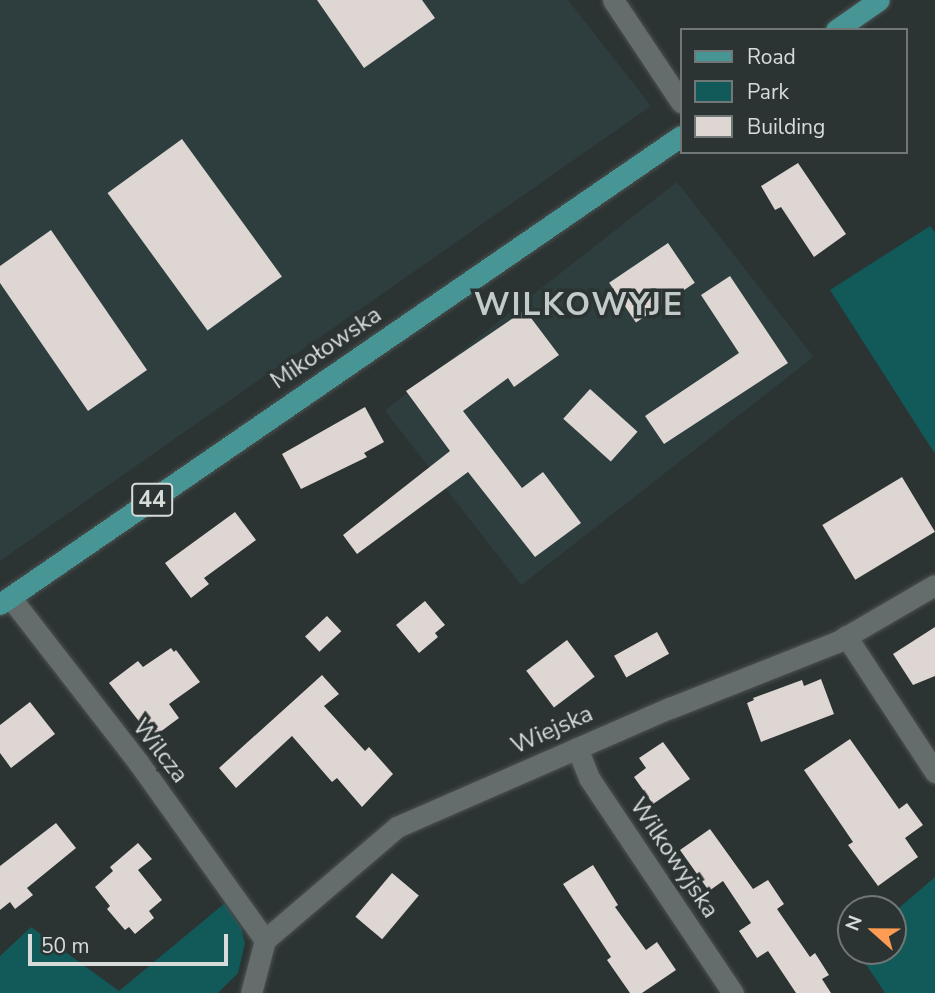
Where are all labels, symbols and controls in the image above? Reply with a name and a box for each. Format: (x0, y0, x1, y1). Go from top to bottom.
legend (680, 28, 907, 154)
text: Road (747, 43, 796, 71)
text: Park (747, 78, 789, 106)
text: Building (747, 113, 825, 141)
district label: WILKOWYJE (475, 286, 683, 324)
street label: Mikołowska (265, 300, 387, 396)
road number: 44 (131, 480, 173, 520)
street label: Wiejska (507, 699, 597, 761)
street label: Wilcza (126, 713, 194, 789)
street label: Wilkowyjska (623, 792, 725, 924)
north arrow (837, 895, 907, 965)
text: N (840, 912, 869, 934)
scale bar (32, 920, 231, 964)
text: 50 m (41, 932, 90, 960)

